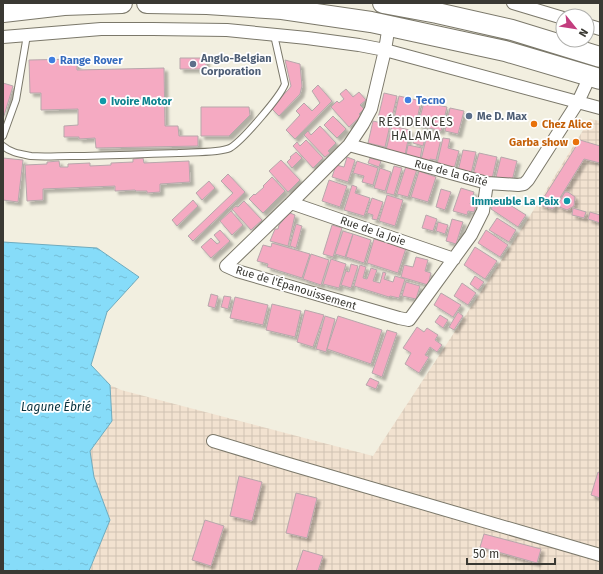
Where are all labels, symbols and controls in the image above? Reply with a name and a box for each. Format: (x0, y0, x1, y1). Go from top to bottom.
north arrow (555, 8, 595, 48)
text: N (576, 26, 591, 39)
place label: Anglo-Belgian Corporation (200, 52, 272, 78)
place label: Range Rover (60, 54, 123, 67)
marker: Range Rover (47, 55, 57, 65)
marker: Anglo-Belgian Corporation (188, 59, 198, 69)
place label: Tecno (416, 94, 446, 107)
place label: Ivoire Motor (111, 95, 173, 108)
marker: Tecno (403, 95, 413, 105)
marker: Ivoire Motor (98, 96, 108, 106)
place label: Me D. Max (477, 110, 527, 123)
marker: Me D. Max (464, 111, 474, 121)
district label: RÉSIDENCES HALAMA (378, 114, 454, 143)
place label: Chez Alice (542, 118, 592, 131)
marker: Chez Alice (529, 119, 539, 129)
place label: Garba show (509, 136, 569, 149)
marker: Garba show (571, 137, 581, 147)
street label: Rue de la Gaîté (413, 157, 489, 189)
place label: Immeuble La Paix (471, 195, 559, 208)
marker: Immeuble La Paix (562, 196, 572, 206)
street label: Rue de la Joie (339, 214, 407, 248)
street label: Rue de l'Épanouissement (234, 262, 358, 313)
water label: Lagune Ébrié (21, 399, 91, 414)
scale bar (467, 540, 555, 566)
text: 50 m (473, 547, 499, 561)

